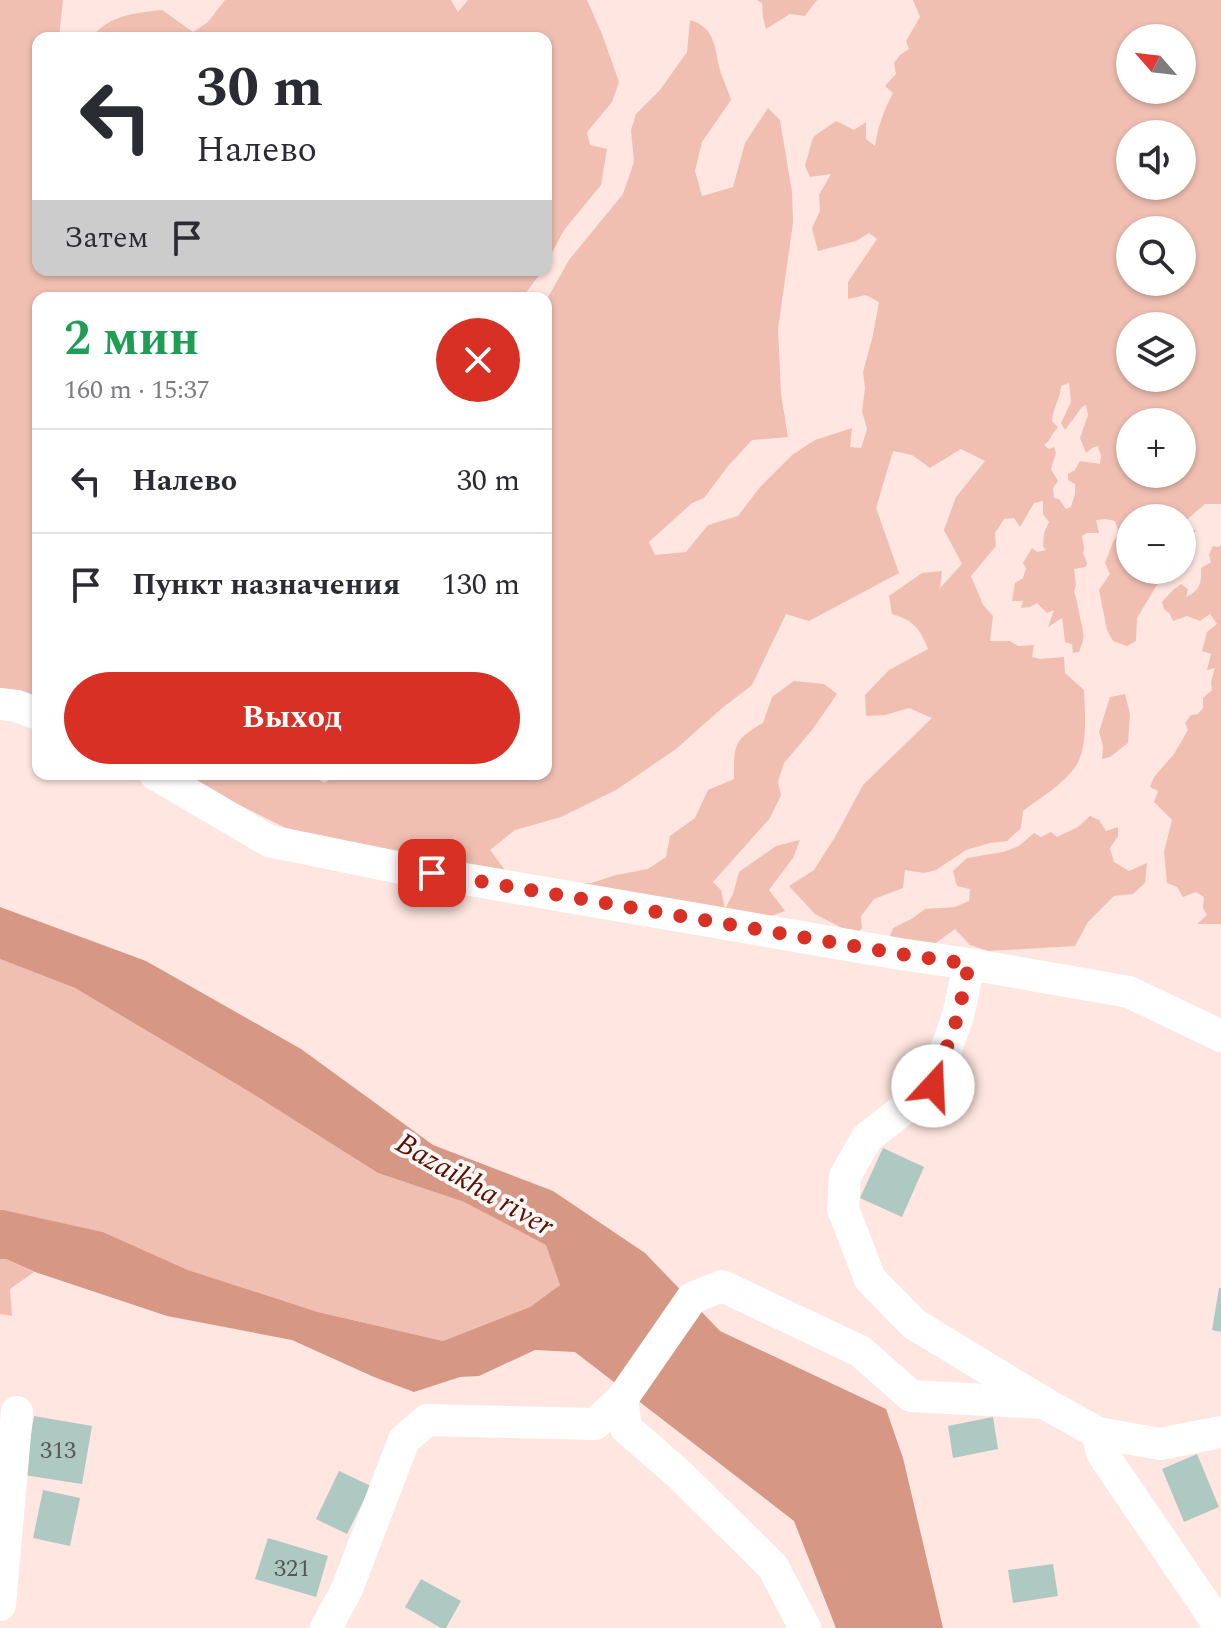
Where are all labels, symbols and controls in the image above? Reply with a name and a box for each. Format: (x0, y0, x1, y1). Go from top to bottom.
north arrow (1116, 24, 1196, 104)
map controls (1116, 24, 1196, 584)
text: 30 m (196, 46, 323, 131)
icon: left (64, 64, 168, 168)
button: sound (1116, 120, 1196, 200)
text: Налево (196, 123, 317, 178)
text: Затем (64, 215, 149, 261)
icon: arrive (165, 216, 209, 260)
button: search (1116, 216, 1196, 296)
text: 2 мин (64, 303, 199, 376)
button: layers (1116, 312, 1196, 392)
button: close (436, 318, 520, 402)
text: 160 m · 15:37 (64, 370, 210, 410)
button: + (1116, 408, 1196, 488)
text: Налево (132, 458, 237, 504)
text: 30 m (457, 458, 520, 504)
icon: left (64, 459, 108, 503)
button: − (1116, 504, 1196, 584)
text: Пункт назначения (132, 562, 400, 608)
text: 130 m (442, 562, 520, 608)
icon: arrive (64, 563, 108, 607)
button: Выход (64, 672, 520, 764)
pin (398, 839, 466, 907)
icon: arrive (410, 851, 454, 895)
position arrow (891, 1044, 975, 1128)
water label: Bazaikha river (387, 1121, 563, 1249)
house number: 313 (40, 1433, 76, 1469)
house number: 321 (274, 1551, 310, 1587)

